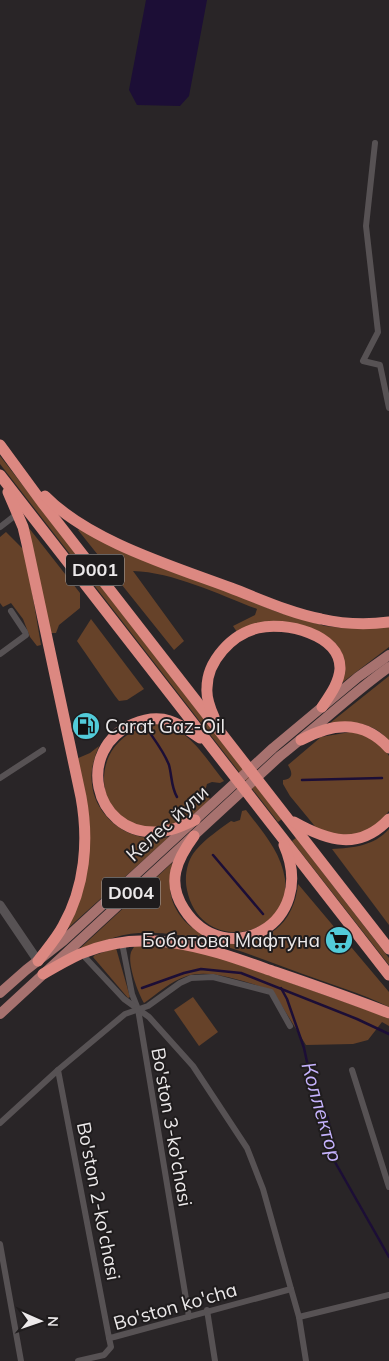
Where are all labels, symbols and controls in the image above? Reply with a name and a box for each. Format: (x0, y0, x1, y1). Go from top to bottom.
road number: D001 (66, 554, 124, 586)
fuel station icon: Carat Gaz-Oil (71, 711, 101, 741)
place label: Carat Gaz-Oil (105, 714, 225, 738)
street label: Келес йули (121, 780, 213, 866)
road number: D004 (102, 878, 160, 908)
supermarket icon: Боботова Мафтуна (324, 925, 354, 955)
place label: Боботова Мафтуна (142, 928, 320, 952)
street label: Bo'ston 3-ko'chasi (146, 1046, 198, 1208)
water label: Коллектор (296, 1059, 349, 1165)
street label: Bo'ston 2-ko'chasi (72, 1120, 126, 1282)
street label: Bo'ston ko'cha (110, 1277, 240, 1335)
north arrow (15, 1296, 65, 1346)
text: N (44, 1316, 62, 1327)

